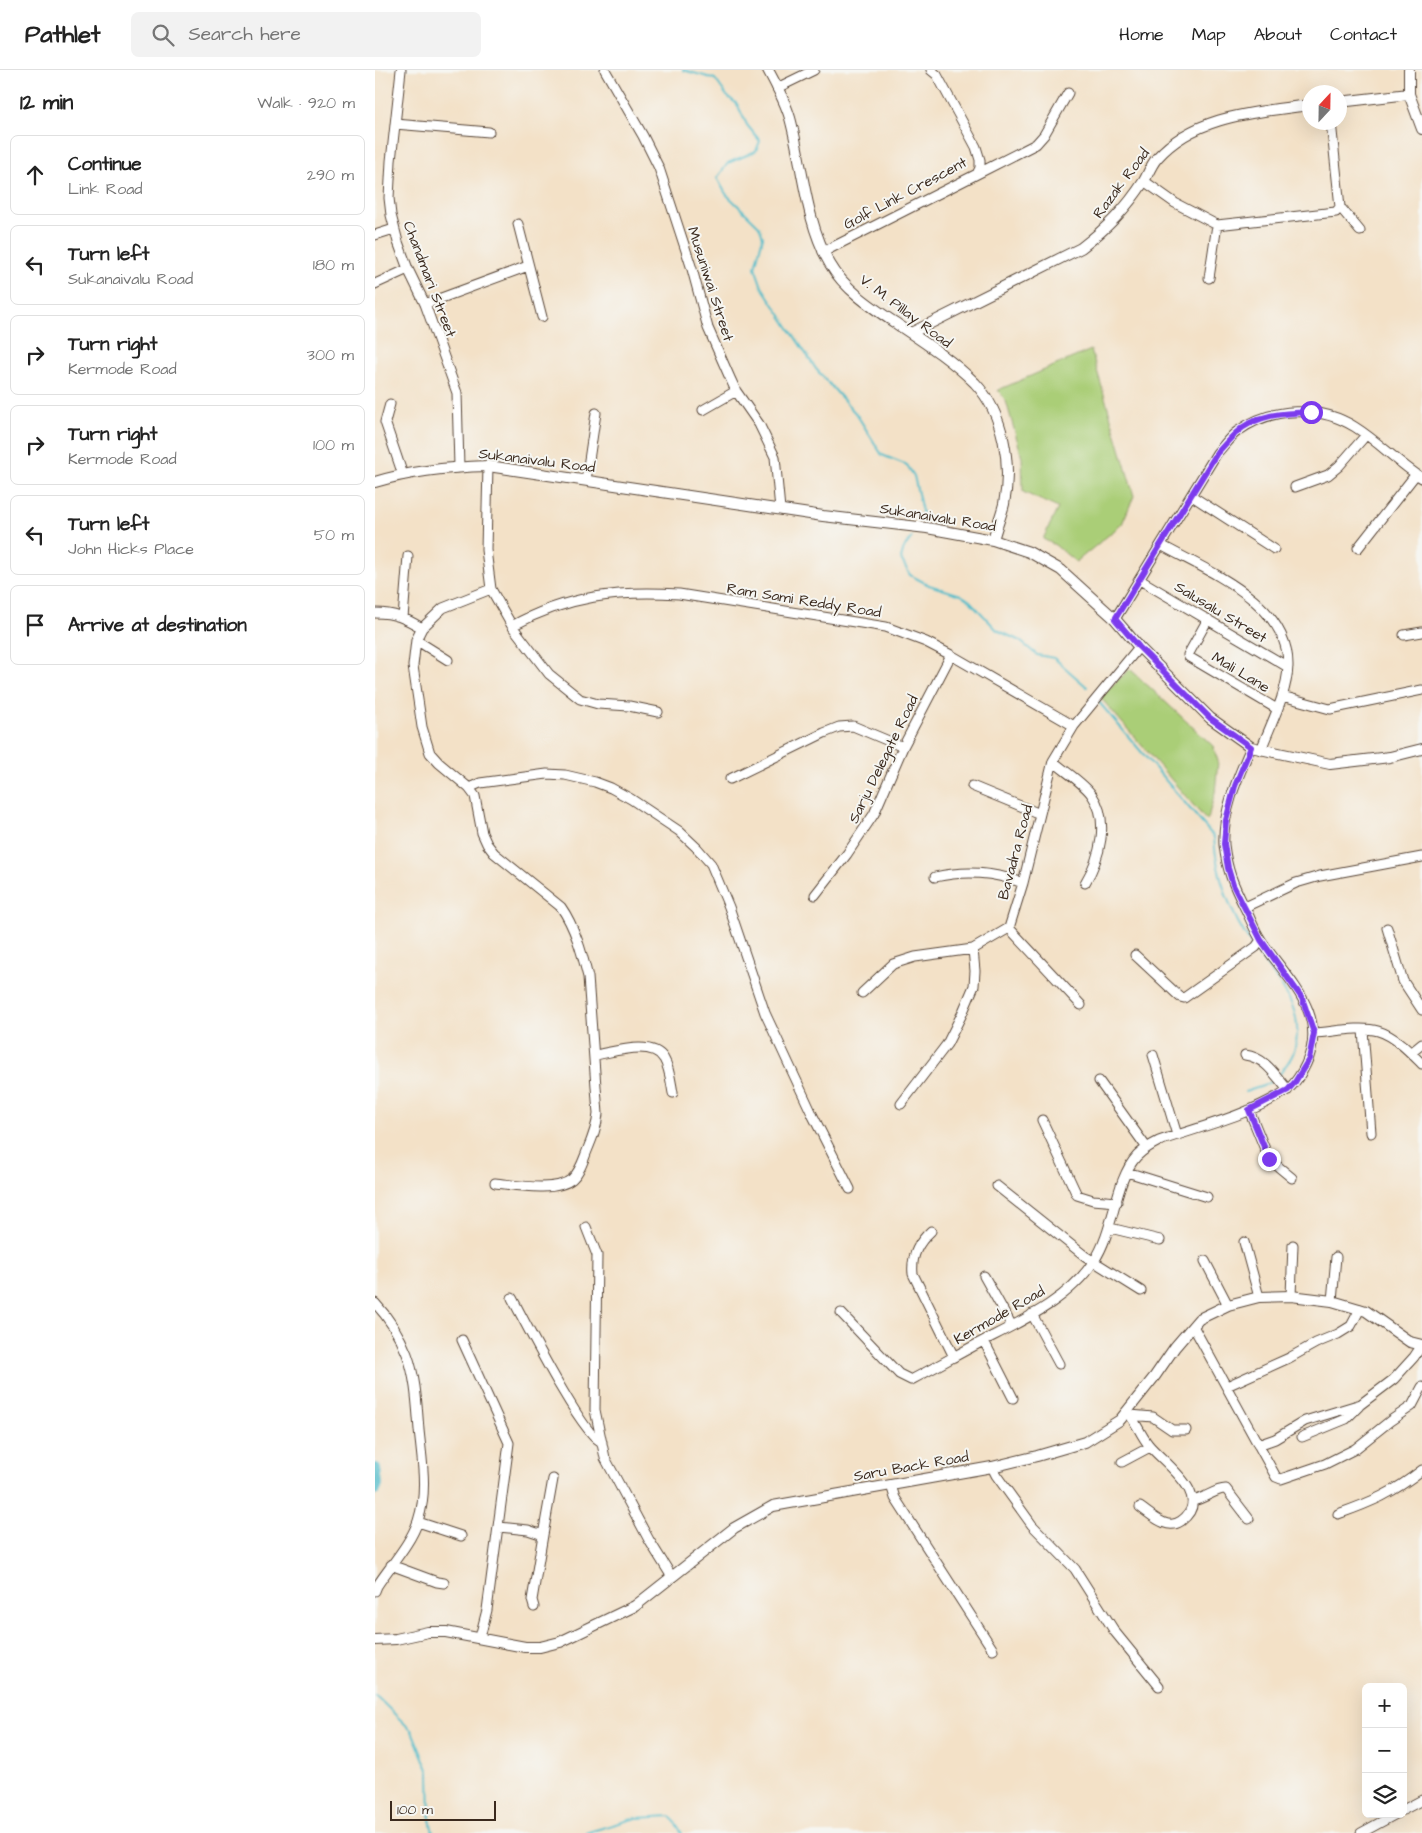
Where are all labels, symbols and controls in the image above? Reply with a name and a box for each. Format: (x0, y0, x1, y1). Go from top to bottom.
search box (131, 12, 481, 57)
text: Pathlet (25, 18, 101, 52)
icon: search (149, 21, 177, 49)
text: Search here (189, 21, 301, 48)
text: Home (1119, 22, 1164, 47)
text: Map (1192, 22, 1226, 47)
text: About (1254, 22, 1302, 47)
text: Contact (1330, 22, 1397, 47)
north arrow (1302, 85, 1347, 130)
text: 12 min (20, 88, 73, 117)
text: Walk · 920 m (257, 92, 355, 114)
street label: Razak Road (1088, 144, 1155, 223)
text: Continue (68, 151, 142, 178)
street label: Golf Link Crescent (840, 152, 971, 235)
icon: ahead (21, 161, 49, 189)
text: 290 m (307, 164, 354, 186)
text: Link Road (68, 178, 142, 200)
street label: Chandmari Street (398, 218, 461, 340)
street label: Musuniwai Street (682, 224, 739, 344)
text: Turn left (68, 241, 149, 268)
icon: left (21, 251, 49, 279)
text: 180 m (313, 254, 354, 276)
text: Sukanaivalu Road (68, 268, 193, 290)
street label: V. M. Pillay Road (854, 270, 957, 354)
text: Turn right (68, 331, 157, 358)
icon: right (21, 341, 49, 369)
text: 300 m (307, 344, 354, 366)
text: Kermode Road (68, 358, 177, 380)
route start (1300, 401, 1323, 424)
text: Turn right (68, 421, 157, 448)
icon: right (21, 431, 49, 459)
text: 100 m (313, 434, 354, 456)
street label: Sukanaivalu Road (477, 443, 597, 478)
text: Kermode Road (68, 448, 177, 470)
street label: Sukanaivalu Road (878, 498, 998, 537)
text: Turn left (68, 511, 149, 538)
icon: left (21, 521, 49, 549)
text: 50 m (314, 524, 354, 546)
text: John Hicks Place (68, 538, 194, 560)
street label: Salusalu Street (1170, 576, 1271, 648)
street label: Ram Sami Reddy Road (725, 578, 883, 624)
icon: arrive (21, 611, 49, 639)
text: Arrive at destination (68, 612, 247, 639)
street label: Mali Lane (1208, 647, 1274, 698)
street label: Sarju Delegate Road (843, 691, 925, 827)
street label: Bavadra Road (993, 802, 1038, 902)
route end (1258, 1148, 1281, 1171)
street label: Kermode Road (950, 1281, 1049, 1350)
street label: Saru Back Road (852, 1446, 971, 1487)
map controls (1362, 1683, 1407, 1818)
button: + (1362, 1683, 1407, 1728)
button: − (1362, 1728, 1407, 1773)
button: layers (1362, 1773, 1407, 1818)
scale bar (390, 1798, 496, 1821)
text: 100 m (397, 1800, 433, 1820)

